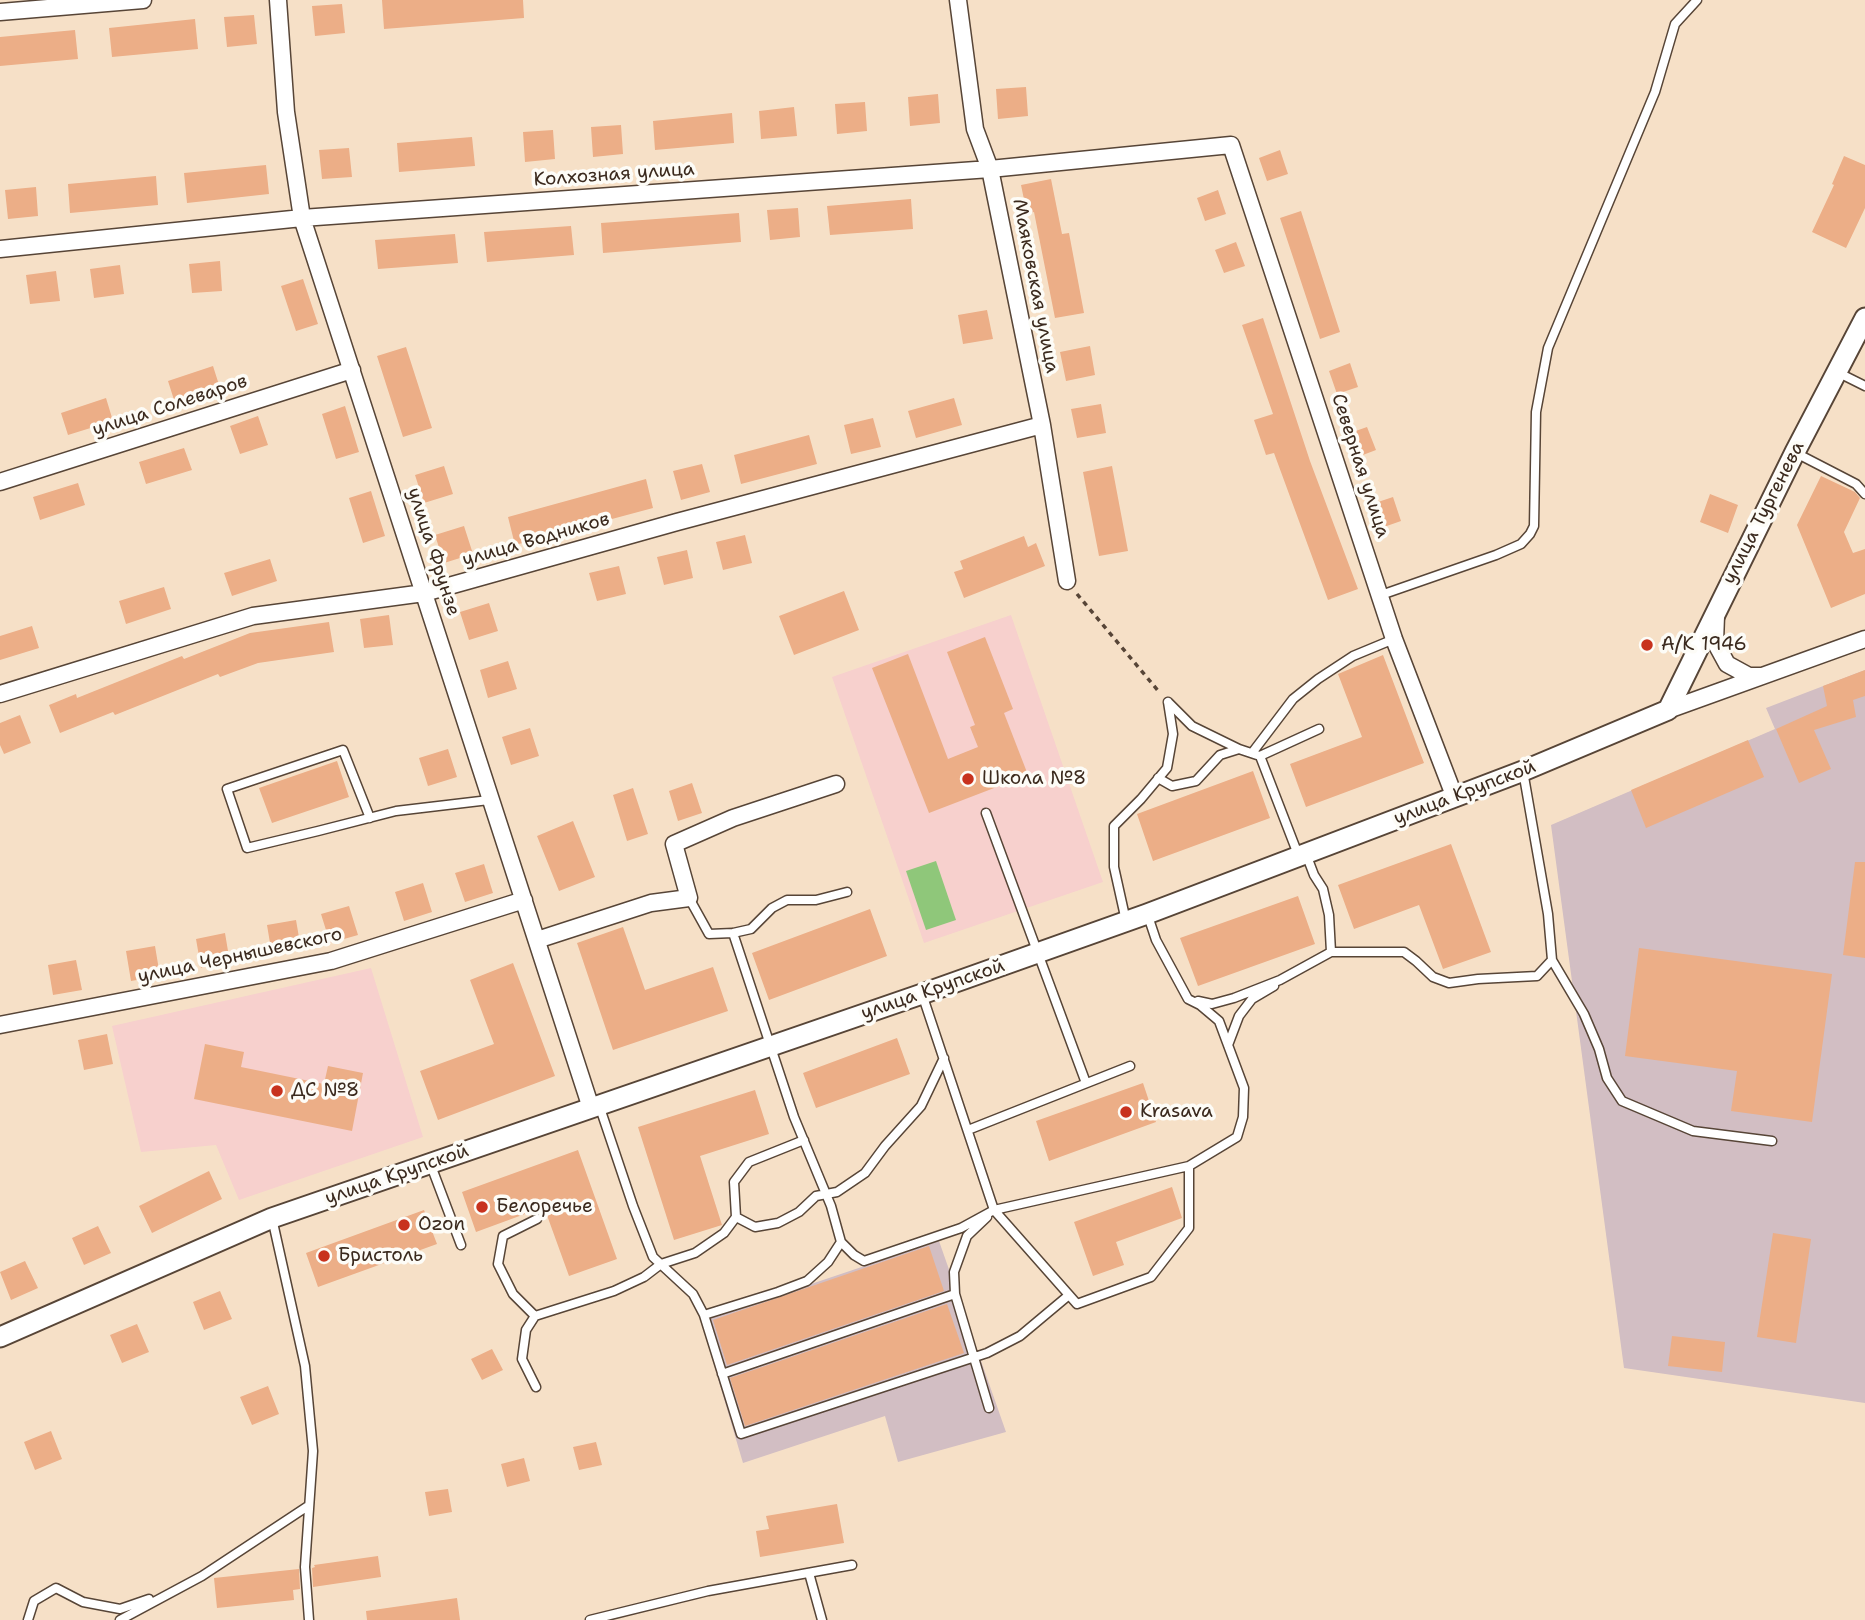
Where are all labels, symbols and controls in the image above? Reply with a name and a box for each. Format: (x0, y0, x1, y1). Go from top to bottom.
street label: Колхозная улица (533, 158, 695, 192)
street label: Маяковская улица (1007, 197, 1063, 375)
street label: улица Солеваров (90, 370, 250, 442)
street label: Северная улица (1326, 391, 1394, 541)
street label: улица Тургенева (1718, 438, 1810, 588)
street label: улица Фрунзе (402, 485, 464, 619)
street label: улица Водников (460, 508, 612, 572)
place label: А/К 1946 (1661, 634, 1747, 656)
marker: А/К 1946 (1639, 637, 1655, 653)
street label: улица Крупской (1391, 755, 1539, 831)
place label: Школа №8 (982, 768, 1086, 790)
marker: Школа №8 (960, 771, 976, 787)
street label: улица Чернышевского (136, 923, 344, 989)
street label: улица Крупской (858, 955, 1008, 1025)
place label: ДС №8 (291, 1080, 359, 1102)
marker: ДС №8 (269, 1083, 285, 1099)
place label: Krasava (1140, 1101, 1213, 1123)
marker: Krasava (1118, 1104, 1134, 1120)
street label: улица Крупской (322, 1140, 472, 1210)
place label: Белоречье (496, 1196, 593, 1218)
marker: Белоречье (474, 1199, 490, 1215)
place label: Ozon (418, 1214, 465, 1236)
marker: Ozon (396, 1217, 412, 1233)
place label: Бристоль (338, 1245, 423, 1267)
marker: Бристоль (316, 1248, 332, 1264)

